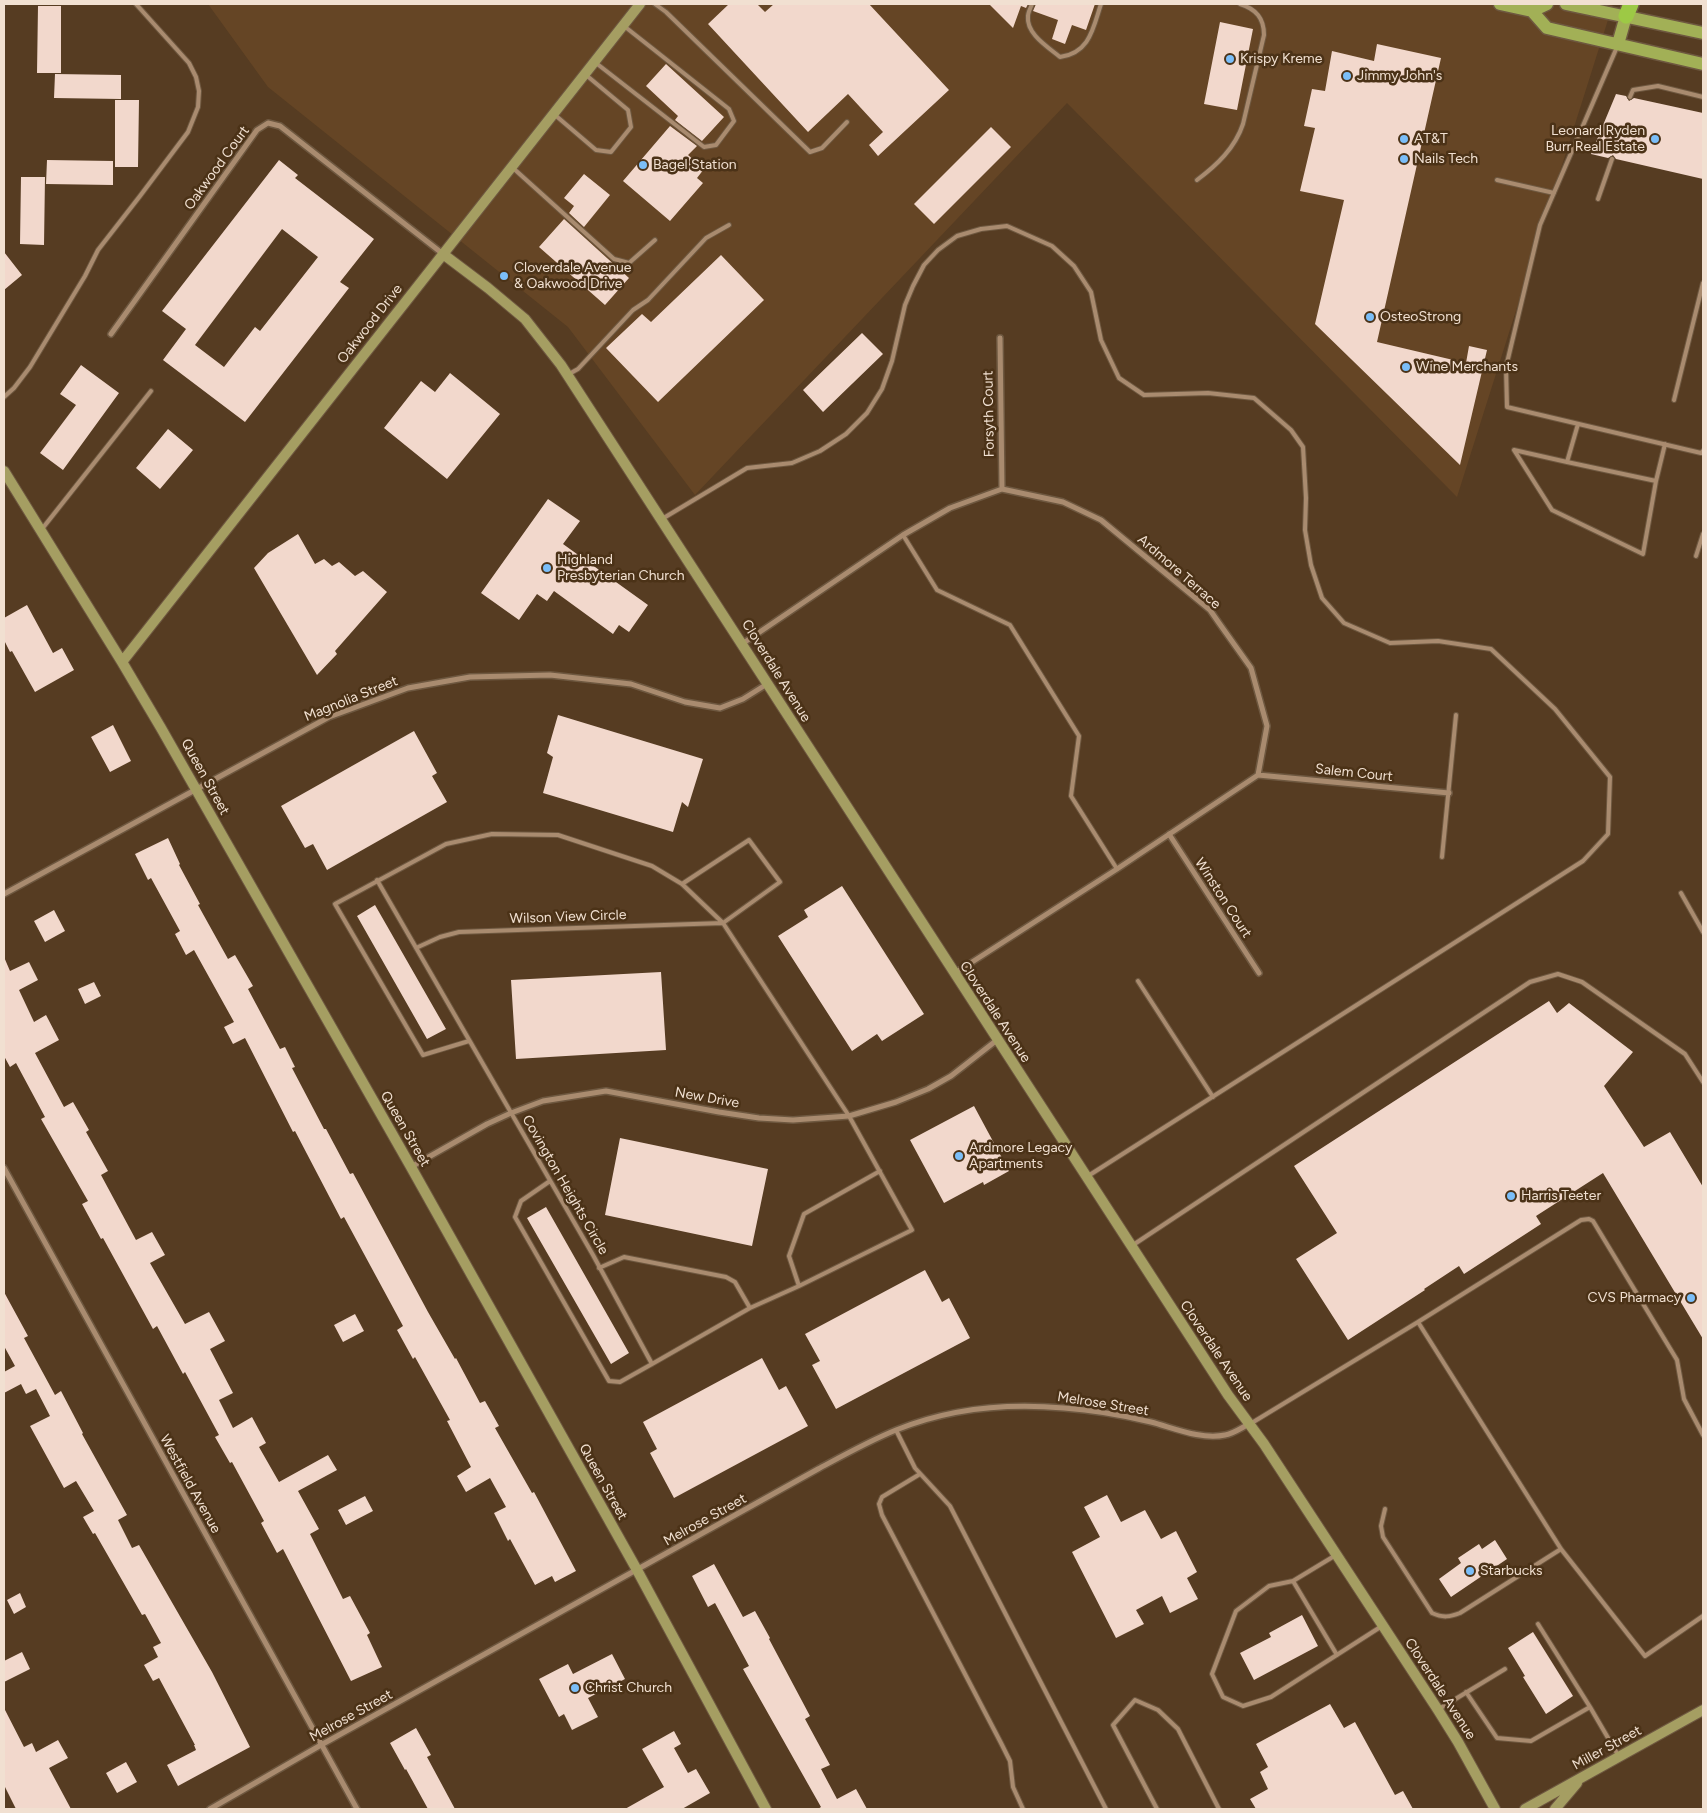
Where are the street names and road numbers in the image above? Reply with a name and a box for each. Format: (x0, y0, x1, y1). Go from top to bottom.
street label: Oakwood Court (181, 123, 253, 213)
street label: Oakwood Drive (334, 281, 406, 367)
street label: Forsyth Court (980, 370, 998, 458)
street label: Ardmore Terrace (1134, 531, 1224, 613)
street label: Cloverdale Avenue (738, 617, 814, 725)
street label: Magnolia Street (302, 673, 400, 725)
street label: Queen Street (177, 736, 233, 818)
street label: Salem Court (1314, 761, 1394, 785)
street label: Winston Court (1191, 855, 1255, 941)
street label: Wilson View Circle (509, 907, 627, 927)
street label: Cloverdale Avenue (956, 958, 1034, 1066)
street label: New Drive (673, 1084, 741, 1112)
street label: Queen Street (377, 1088, 433, 1170)
street label: Covington Heights Circle (518, 1112, 612, 1258)
street label: Cloverdale Avenue (1176, 1298, 1256, 1404)
street label: Melrose Street (1056, 1388, 1150, 1420)
street label: Westfield Avenue (156, 1432, 224, 1536)
street label: Queen Street (575, 1441, 631, 1523)
street label: Melrose Street (661, 1490, 749, 1550)
street label: Cloverdale Avenue (1401, 1635, 1479, 1743)
street label: Melrose Street (307, 1686, 395, 1746)
street label: Miller Street (1570, 1722, 1644, 1774)

